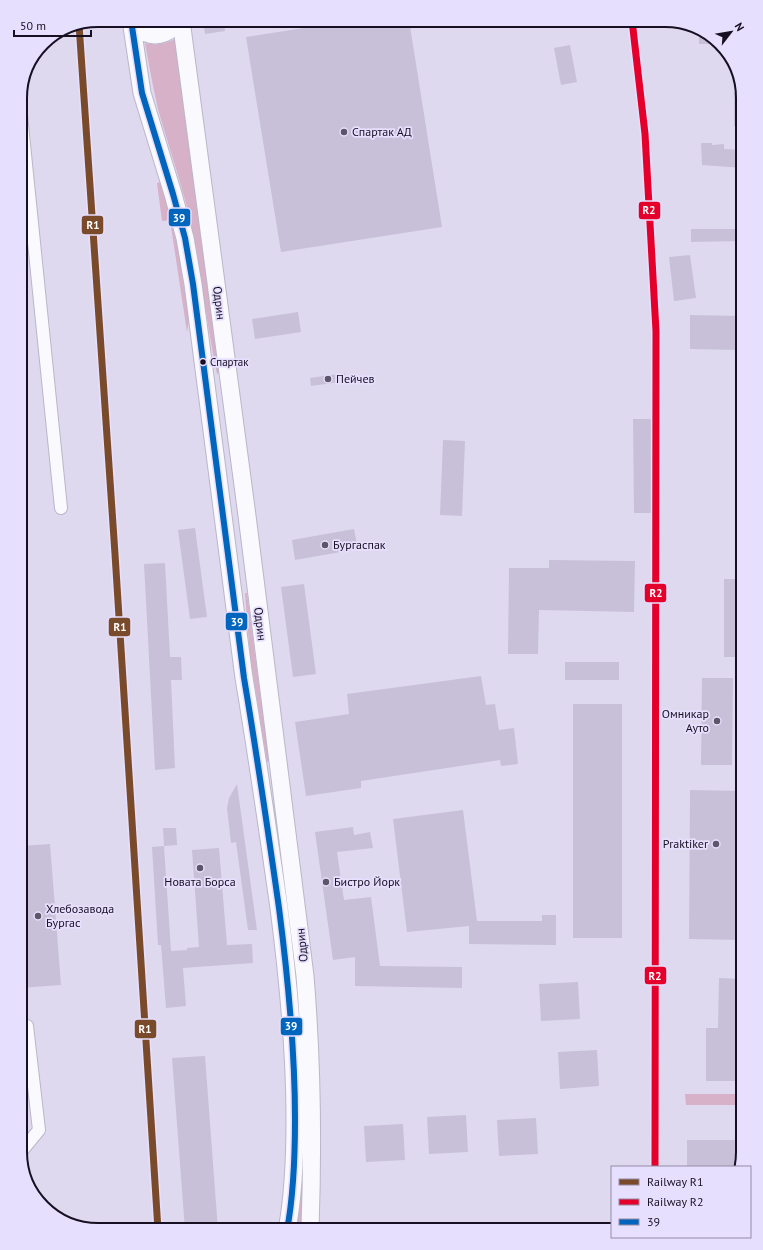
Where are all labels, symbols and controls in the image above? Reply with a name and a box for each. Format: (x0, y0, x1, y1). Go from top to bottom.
scale bar (14, 12, 91, 38)
north arrow (711, 12, 751, 52)
text: 50 m (20, 18, 46, 33)
text: N (732, 20, 747, 34)
place label: Спартак АД (352, 124, 412, 139)
marker: Спартак АД (339, 127, 349, 137)
line badge: R2 (638, 201, 661, 220)
text: R2 (643, 203, 655, 217)
line badge: 39 (168, 208, 191, 227)
text: 39 (173, 211, 185, 225)
line badge: R1 (81, 215, 104, 235)
text: R1 (87, 218, 99, 232)
street label: Одрин (210, 285, 229, 321)
place label: Спартак (210, 355, 249, 369)
marker: Спартак (198, 357, 208, 367)
place label: Пейчев (336, 371, 375, 386)
marker: Пейчев (323, 374, 333, 384)
place label: Бургаспак (333, 537, 386, 552)
marker: Бургаспак (320, 540, 330, 550)
line badge: R2 (644, 583, 667, 603)
text: R2 (650, 586, 662, 600)
street label: Одрин (251, 606, 270, 642)
line badge: 39 (225, 612, 248, 631)
text: 39 (231, 615, 243, 629)
line badge: R1 (108, 617, 131, 637)
text: R1 (114, 620, 126, 634)
place label: Омникар Ауто (662, 706, 709, 735)
marker: Омникар Ауто (712, 716, 722, 726)
place label: Praktiker (663, 836, 708, 851)
marker: Praktiker (711, 839, 721, 849)
marker: Новата Борса (195, 863, 205, 873)
place label: Новата Борса (164, 874, 236, 889)
place label: Бистро Йорк (334, 874, 400, 889)
marker: Бистро Йорк (321, 877, 331, 887)
place label: Хлебозавода Бургас (46, 901, 114, 930)
marker: Хлебозавода Бургас (33, 911, 43, 921)
street label: Одрин (292, 927, 311, 963)
line badge: R2 (644, 966, 667, 985)
text: R2 (649, 969, 661, 983)
line badge: 39 (280, 1017, 303, 1036)
line badge: R1 (134, 1019, 157, 1039)
text: 39 (285, 1019, 297, 1033)
text: R1 (139, 1022, 151, 1036)
legend (611, 1166, 751, 1238)
text: Railway R1 (647, 1174, 704, 1189)
text: Railway R2 (647, 1194, 704, 1209)
text: 39 (647, 1214, 660, 1229)

